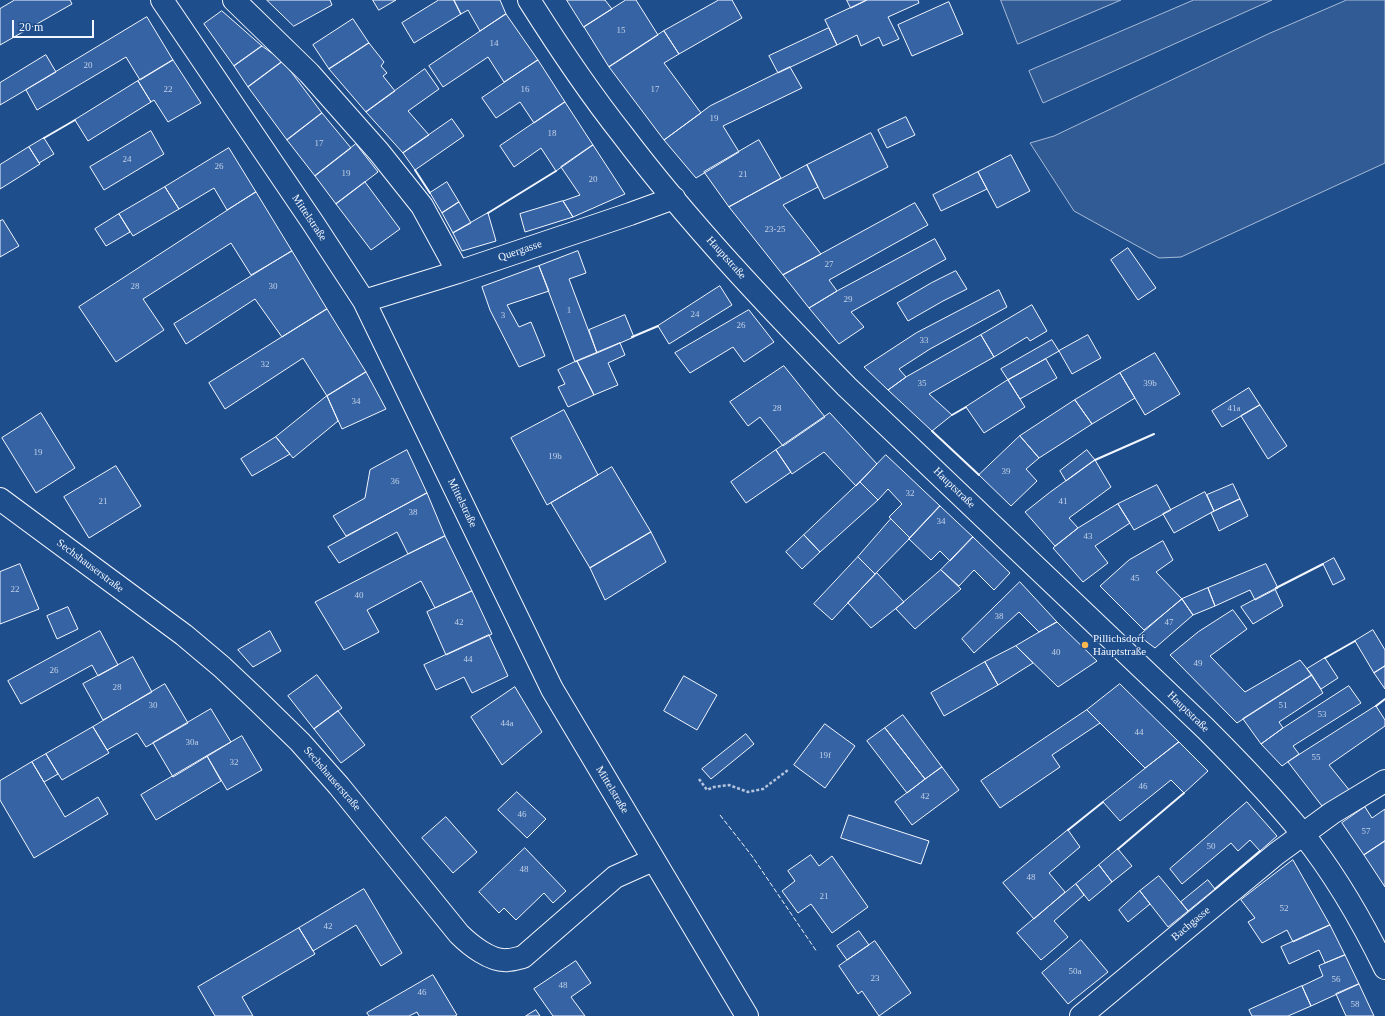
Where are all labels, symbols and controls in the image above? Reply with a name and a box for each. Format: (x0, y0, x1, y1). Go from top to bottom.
scale bar (14, 12, 96, 38)
text: 20 m (19, 20, 43, 34)
house number: 15 (616, 26, 626, 36)
house number: 14 (490, 39, 498, 49)
house number: 20 (84, 61, 92, 71)
house number: 22 (164, 85, 172, 95)
house number: 16 (520, 85, 530, 95)
house number: 17 (650, 85, 660, 95)
house number: 19 (710, 114, 718, 124)
house number: 18 (548, 129, 556, 139)
house number: 17 (314, 139, 324, 149)
house number: 24 (122, 155, 132, 165)
house number: 26 (214, 162, 224, 172)
house number: 19 (342, 169, 350, 179)
house number: 21 (738, 170, 748, 180)
house number: 20 (588, 175, 598, 185)
street label: Mittelstraße (289, 192, 329, 244)
house number: 23-25 (765, 225, 785, 235)
street label: Hauptstraße (703, 234, 749, 282)
street label: Quergasse (496, 237, 544, 265)
house number: 27 (824, 260, 834, 270)
house number: 28 (130, 282, 140, 292)
house number: 30 (268, 282, 278, 292)
house number: 29 (844, 295, 852, 305)
house number: 1 (567, 306, 571, 316)
house number: 24 (690, 310, 700, 320)
house number: 3 (501, 311, 505, 321)
house number: 26 (736, 321, 746, 331)
house number: 33 (920, 336, 928, 346)
house number: 32 (260, 360, 270, 370)
house number: 35 (918, 379, 926, 389)
house number: 39b (1143, 379, 1157, 389)
house number: 34 (352, 397, 360, 407)
house number: 28 (772, 404, 782, 414)
house number: 41a (1228, 404, 1240, 414)
house number: 19 (34, 448, 42, 458)
house number: 19b (548, 452, 562, 462)
street label: Hauptstraße (930, 465, 978, 511)
house number: 39 (1002, 467, 1010, 477)
street label: Mittelstraße (444, 476, 480, 530)
house number: 36 (390, 477, 400, 487)
house number: 32 (906, 489, 914, 499)
house number: 21 (98, 497, 108, 507)
house number: 41 (1058, 497, 1068, 507)
house number: 38 (408, 508, 418, 518)
house number: 34 (936, 517, 946, 527)
house number: 43 (1084, 532, 1092, 542)
street label: Sechshauserstraße (54, 536, 126, 596)
house number: 45 (1130, 574, 1140, 584)
house number: 22 (10, 585, 20, 595)
house number: 40 (354, 591, 364, 601)
house number: 38 (994, 612, 1004, 622)
house number: 42 (454, 618, 464, 628)
house number: 47 (1164, 618, 1174, 628)
place label: Pillichsdorf Hauptstraße (1093, 632, 1146, 658)
marker: Pillichsdorf Hauptstraße (1080, 640, 1090, 650)
house number: 40 (1052, 648, 1060, 658)
house number: 44 (464, 655, 472, 665)
house number: 49 (1194, 659, 1202, 669)
house number: 26 (50, 666, 58, 676)
house number: 28 (112, 683, 122, 693)
street label: Hauptstraße (1164, 689, 1212, 735)
house number: 30 (148, 701, 158, 711)
house number: 51 (1278, 701, 1288, 711)
house number: 53 (1318, 710, 1326, 720)
house number: 44a (501, 719, 513, 729)
house number: 44 (1134, 728, 1144, 738)
house number: 30a (186, 738, 198, 748)
street label: Sechshauserstraße (301, 744, 363, 814)
house number: 19f (819, 751, 831, 761)
house number: 55 (1312, 753, 1320, 763)
house number: 32 (230, 758, 238, 768)
street label: Mittelstraße (593, 764, 631, 816)
house number: 46 (1138, 782, 1148, 792)
house number: 42 (920, 792, 930, 802)
house number: 46 (518, 810, 526, 820)
house number: 57 (1362, 827, 1370, 837)
house number: 50 (1206, 842, 1216, 852)
house number: 48 (520, 865, 528, 875)
house number: 48 (1026, 873, 1036, 883)
house number: 21 (820, 892, 828, 902)
street label: Bachgasse (1169, 904, 1213, 944)
house number: 52 (1280, 904, 1288, 914)
house number: 42 (324, 922, 332, 932)
house number: 50a (1069, 967, 1081, 977)
house number: 23 (870, 974, 880, 984)
house number: 56 (1332, 975, 1340, 985)
house number: 48 (558, 981, 568, 991)
house number: 46 (418, 988, 426, 998)
house number: 58 (1350, 1000, 1360, 1010)

